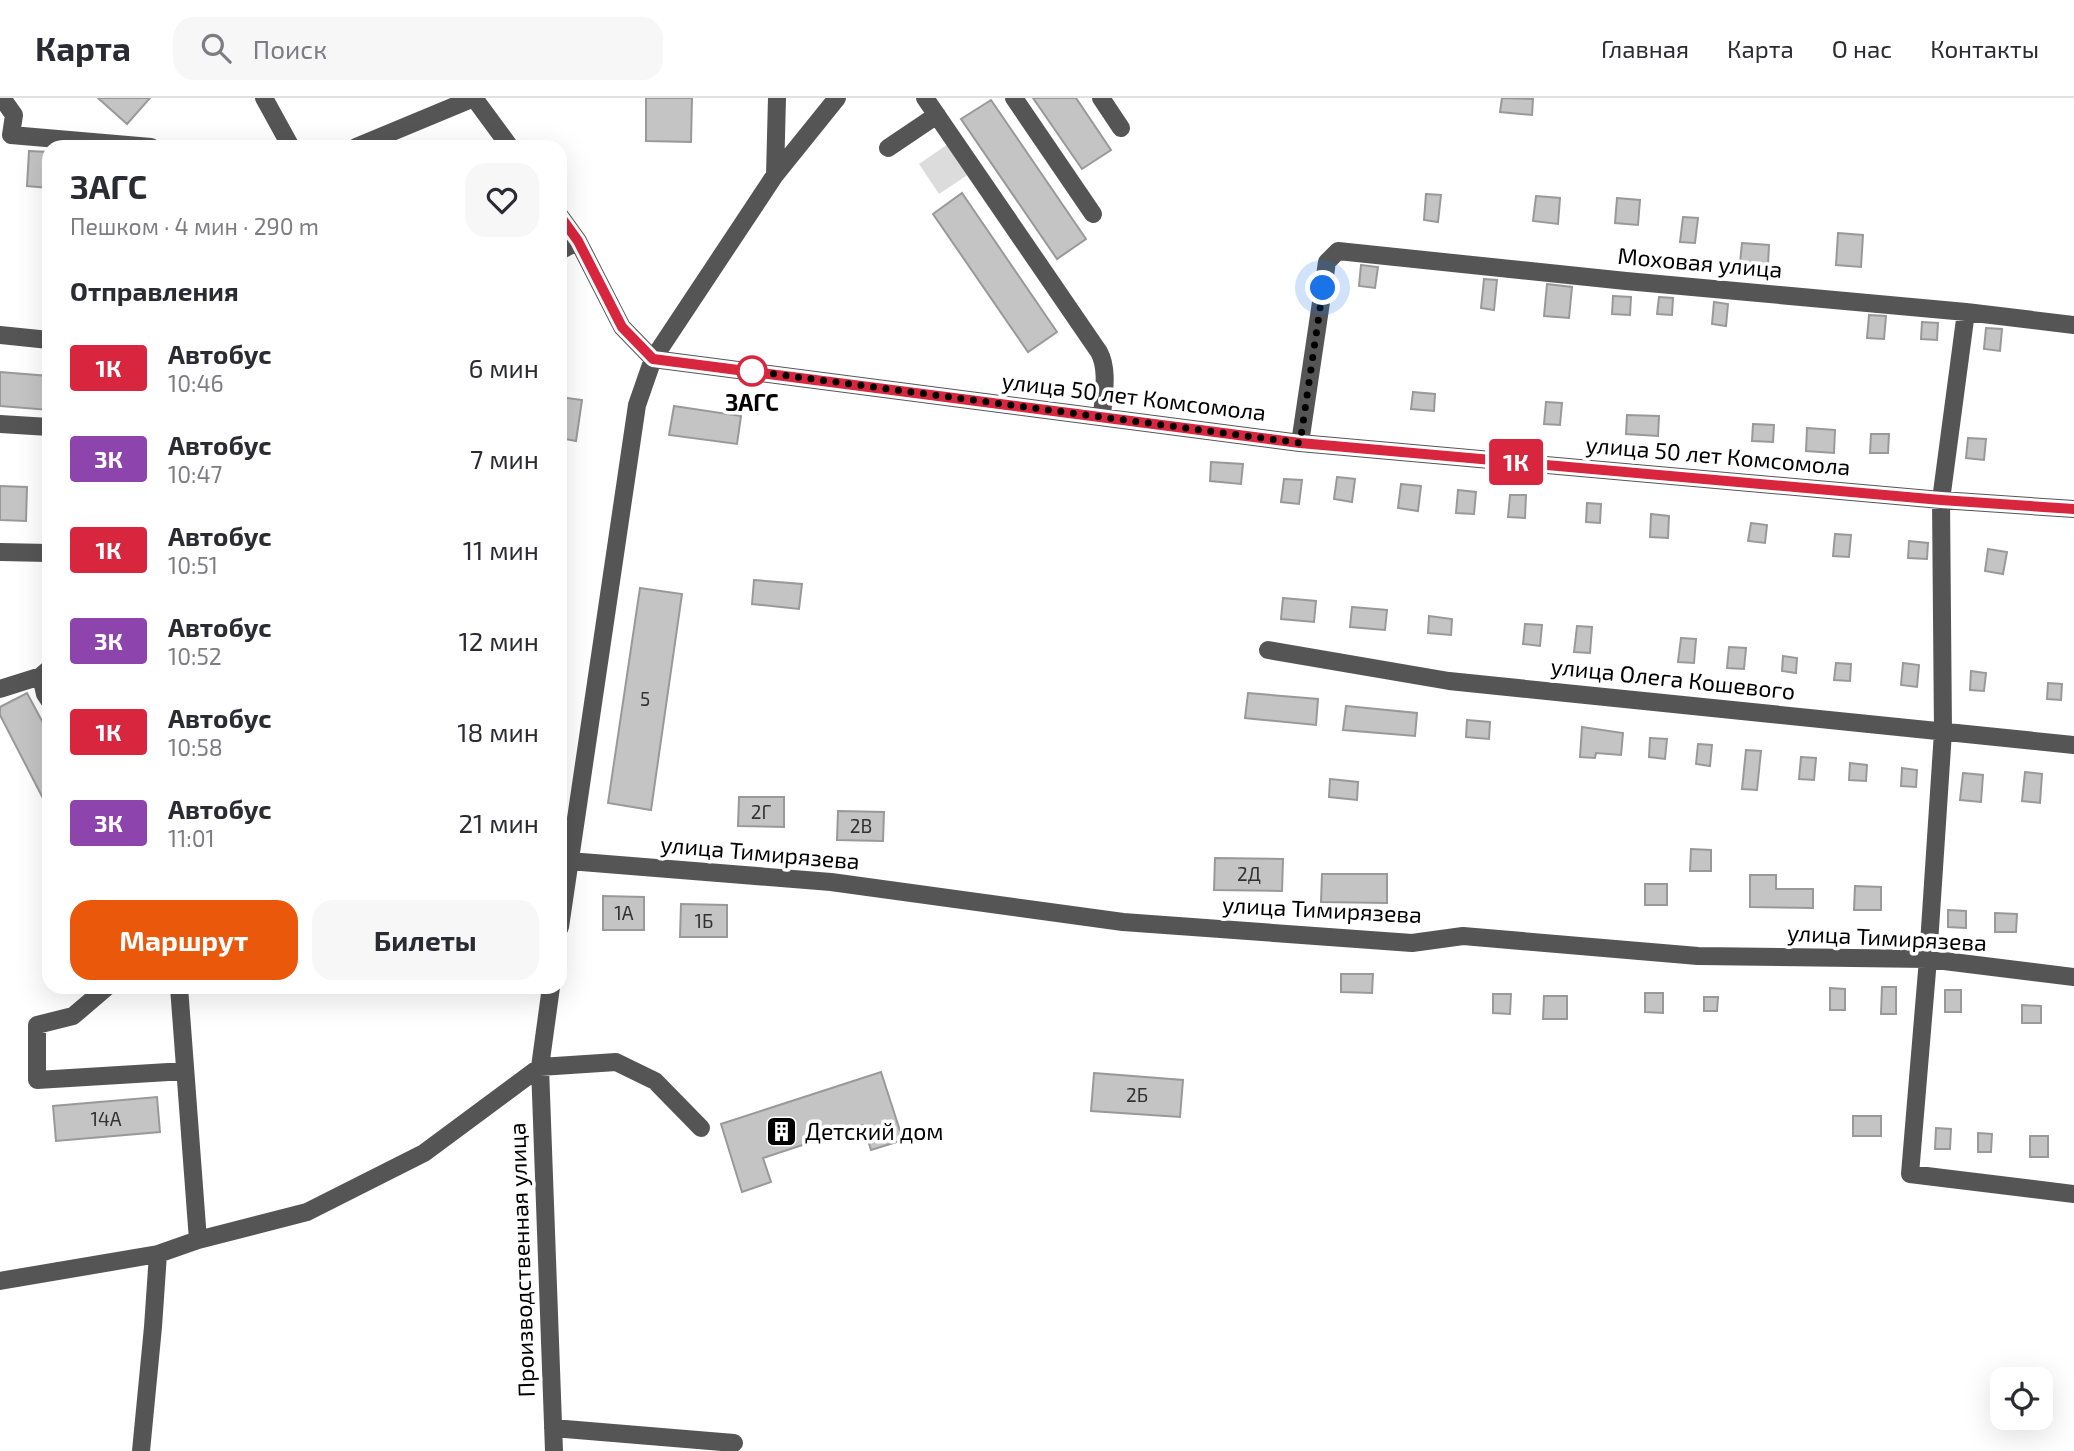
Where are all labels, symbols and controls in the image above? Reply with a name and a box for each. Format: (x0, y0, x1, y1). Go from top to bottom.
search box (173, 17, 663, 80)
text: Карта (35, 28, 131, 68)
icon: search (197, 29, 235, 67)
text: Поиск (253, 33, 327, 64)
text: Главная (1601, 34, 1689, 63)
text: Карта (1727, 34, 1794, 63)
text: О нас (1832, 34, 1892, 63)
text: Контакты (1930, 34, 2039, 63)
button: heart (465, 163, 539, 237)
text: ЗАГС (70, 166, 147, 206)
text: Пешком · 4 мин · 290 m (70, 212, 319, 240)
street label: Моховая улица (1616, 241, 1784, 284)
your location (1305, 270, 1340, 305)
text: Отправления (70, 275, 239, 306)
text: Автобус (168, 338, 271, 369)
text: 6 мин (468, 352, 539, 383)
text: 1К (96, 353, 121, 382)
marker: ЗАГС (737, 356, 767, 386)
street label: улица 50 лет Комсомола (1000, 366, 1268, 427)
text: 10:46 (168, 369, 224, 397)
place label: ЗАГС (725, 388, 779, 416)
text: Автобус (168, 429, 271, 460)
street label: улица 50 лет Комсомола (1584, 429, 1852, 482)
line badge: 1К (1484, 439, 1548, 485)
text: 7 мин (470, 443, 539, 474)
text: 3К (94, 444, 123, 473)
text: 1К (1503, 447, 1529, 476)
text: 10:47 (168, 460, 222, 488)
text: Автобус (168, 520, 271, 551)
text: 11 мин (463, 534, 539, 565)
text: 1К (96, 535, 121, 564)
text: 10:51 (168, 551, 218, 579)
text: Автобус (168, 611, 271, 642)
text: 12 мин (458, 625, 539, 656)
text: 3К (94, 626, 123, 655)
text: 10:52 (168, 642, 222, 670)
street label: улица Олега Кошевого (1549, 651, 1797, 706)
house number: 5 (640, 687, 650, 710)
text: Автобус (168, 702, 271, 733)
text: 18 мин (457, 716, 539, 747)
text: 1К (96, 717, 121, 746)
text: 10:58 (168, 733, 223, 761)
text: Автобус (168, 793, 271, 824)
house number: 2Г (751, 800, 771, 823)
text: 21 мин (458, 807, 539, 838)
text: 3К (94, 808, 123, 837)
house number: 2В (850, 814, 872, 837)
text: 11:01 (168, 824, 215, 852)
street label: улица Тимирязева (659, 829, 861, 876)
house number: 2Д (1237, 862, 1261, 885)
street label: улица Тимирязева (1221, 890, 1423, 929)
button: Маршрут (70, 900, 298, 980)
button: Билеты (312, 900, 539, 980)
house number: 1А (614, 901, 634, 924)
house number: 1Б (695, 909, 713, 932)
street label: улица Тимирязева (1786, 918, 1988, 957)
house number: 2Б (1126, 1083, 1148, 1106)
house number: 14А (90, 1107, 122, 1130)
building icon: Детский дом (765, 1115, 799, 1149)
place label: Детский дом (805, 1117, 944, 1145)
street label: Производственная улица (502, 1122, 541, 1398)
map controls (1990, 1367, 2053, 1430)
button: locate (1990, 1367, 2053, 1430)

